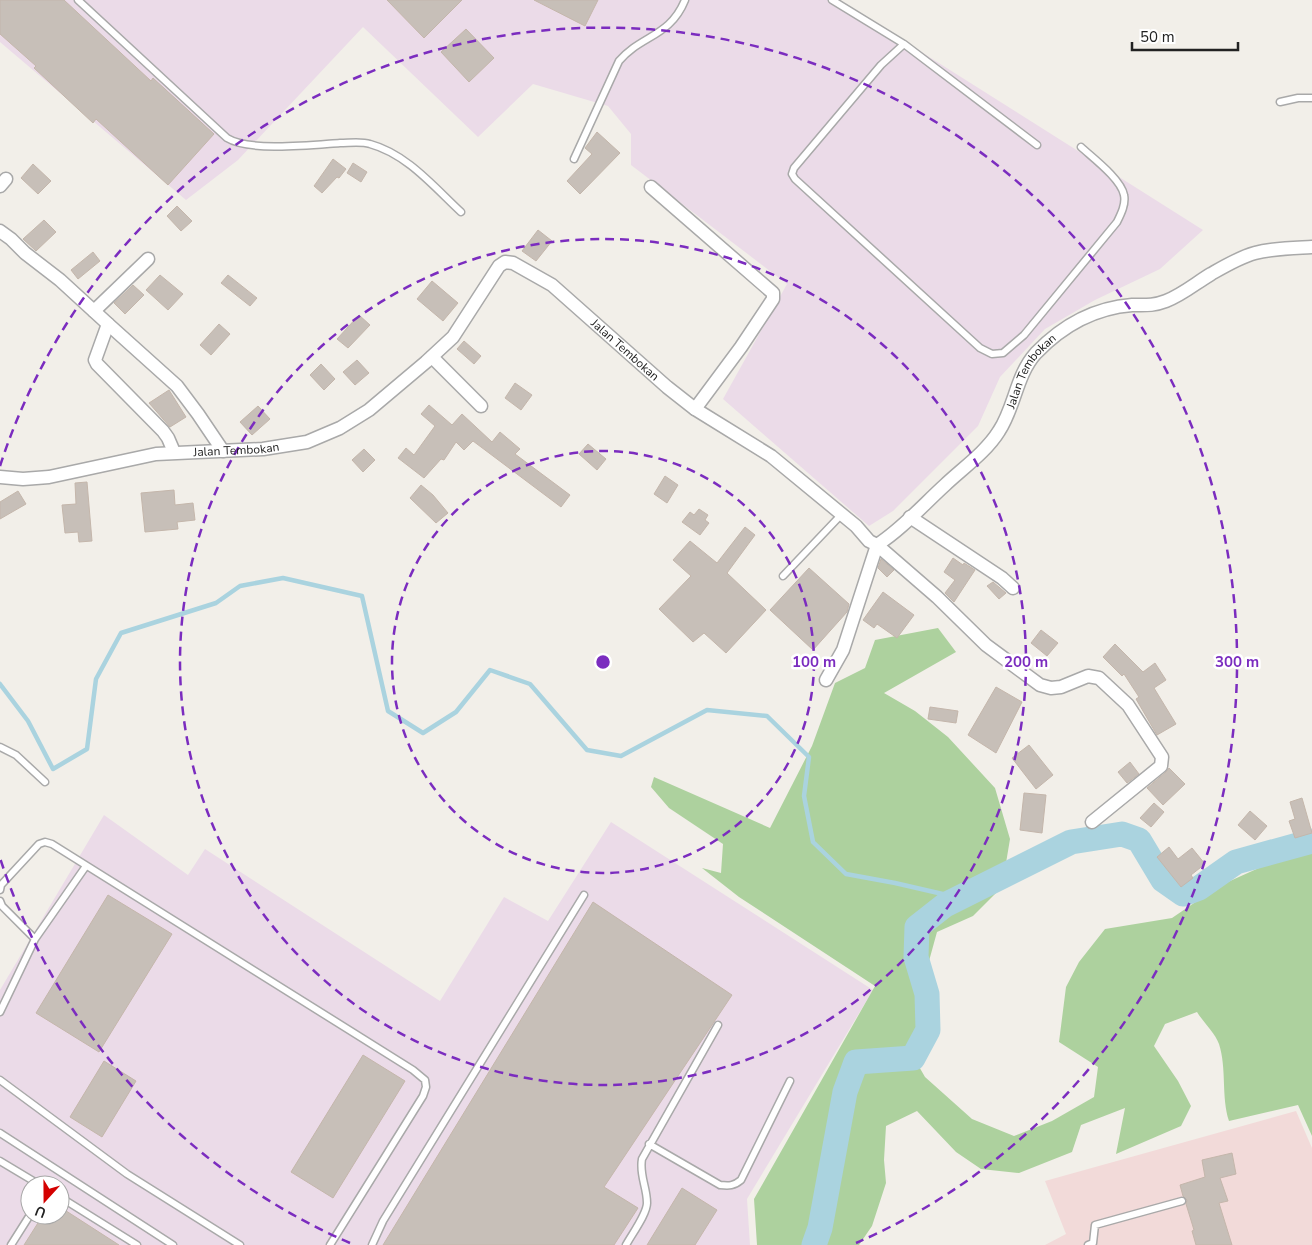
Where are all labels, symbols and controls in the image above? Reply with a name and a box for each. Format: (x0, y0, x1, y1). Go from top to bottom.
scale bar (1132, 20, 1238, 52)
text: 50 m (1140, 27, 1175, 47)
street label: Jalan Tembokan (587, 315, 663, 384)
street label: Jalan Tembokan (1002, 330, 1059, 412)
street label: Jalan Tembokan (192, 439, 280, 460)
text: 100 m (792, 652, 836, 672)
text: 200 m (1004, 652, 1048, 672)
text: 300 m (1215, 652, 1259, 672)
centre of rings (594, 653, 612, 671)
north arrow (20, 1175, 70, 1225)
text: U (32, 1201, 49, 1222)

